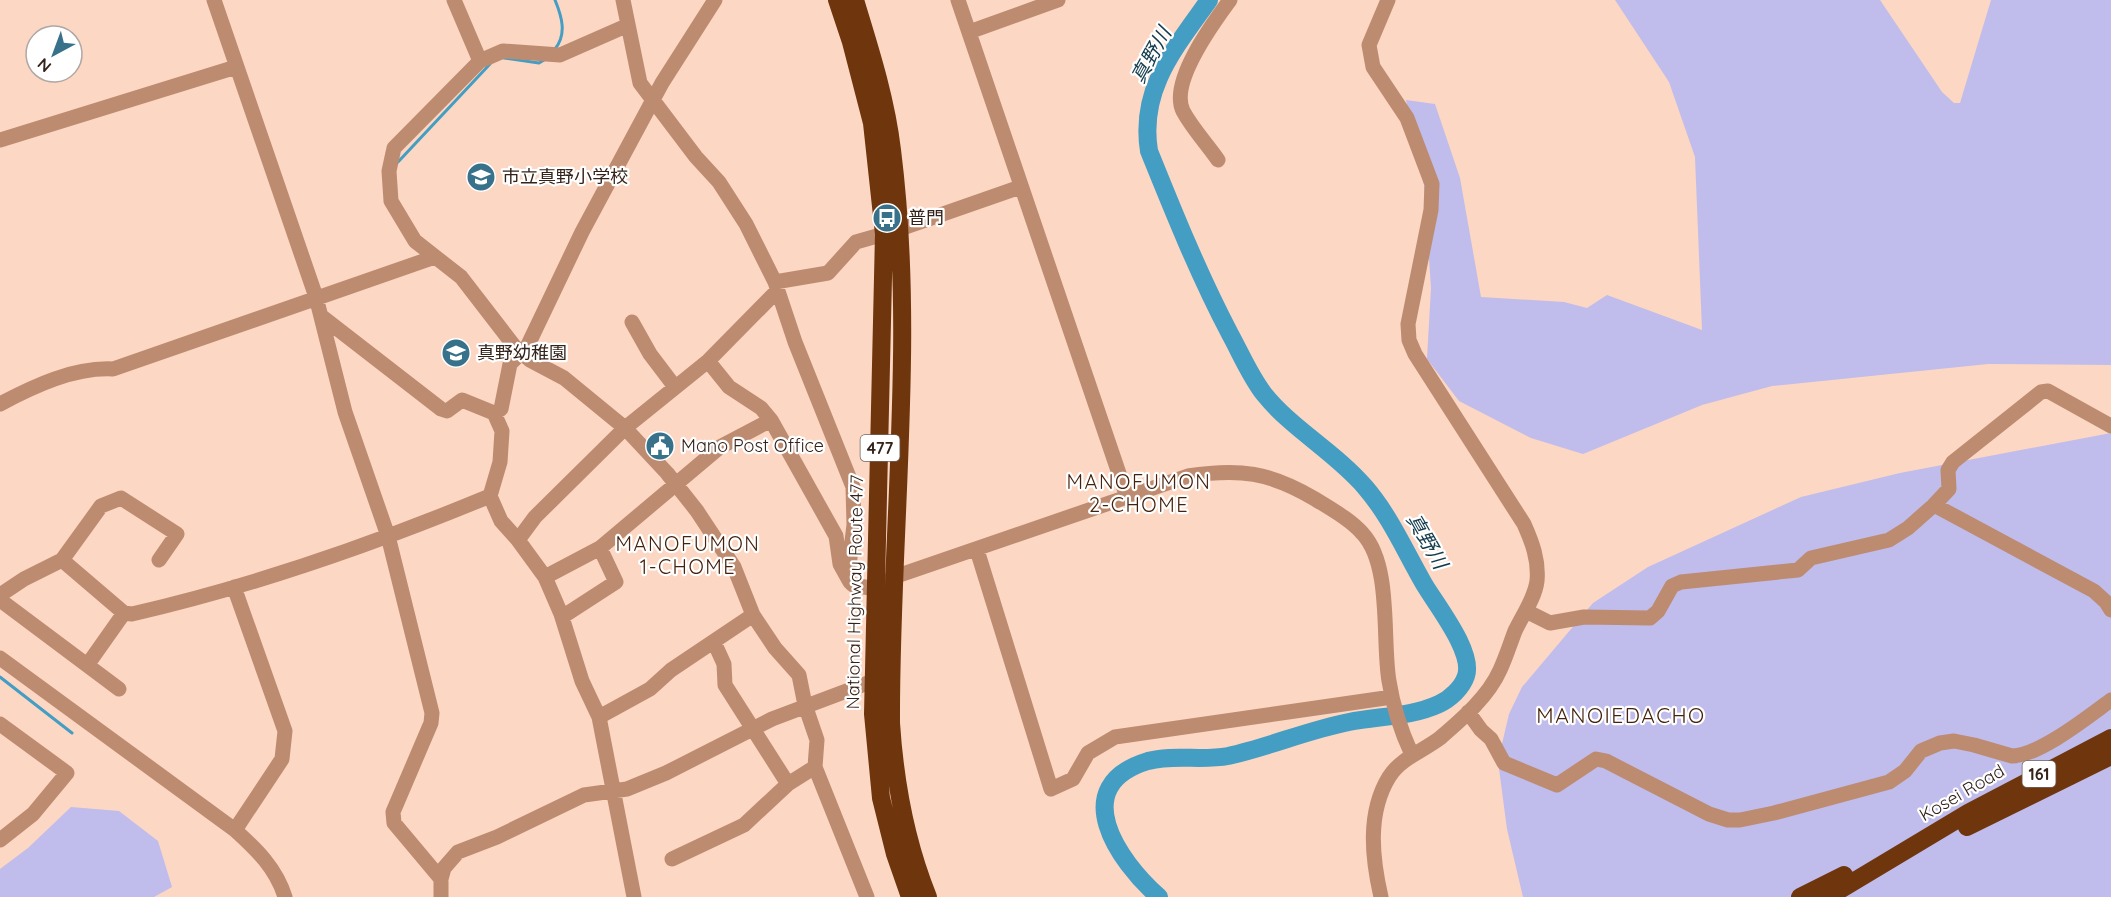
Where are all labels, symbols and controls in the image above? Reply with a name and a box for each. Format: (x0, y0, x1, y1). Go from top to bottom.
water label: 真野川 (1125, 21, 1177, 87)
north arrow (24, 24, 84, 84)
text: N (33, 54, 55, 77)
school or university icon: 市立真野小学校 (465, 161, 497, 193)
place label: 市立真野小学校 (502, 165, 628, 188)
bus stop icon: 普門 (871, 202, 903, 234)
place label: 普門 (908, 206, 944, 229)
school or university icon: 真野幼稚園 (440, 337, 472, 369)
place label: 真野幼稚園 (477, 341, 567, 364)
public building icon: Mano Post Office (644, 430, 676, 462)
place label: Mano Post Office (681, 434, 824, 457)
road number: 477 (860, 435, 900, 461)
district label: MANOFUMON 2-CHOME (1067, 469, 1211, 517)
street label: National Highway Route 477 (841, 474, 868, 710)
water label: 真野川 (1402, 509, 1454, 575)
district label: MANOFUMON 1-CHOME (616, 531, 760, 579)
district label: MANOIEDACHO (1536, 702, 1706, 728)
street label: Kosei Road (1915, 759, 2009, 826)
road number: 161 (2022, 761, 2056, 787)

